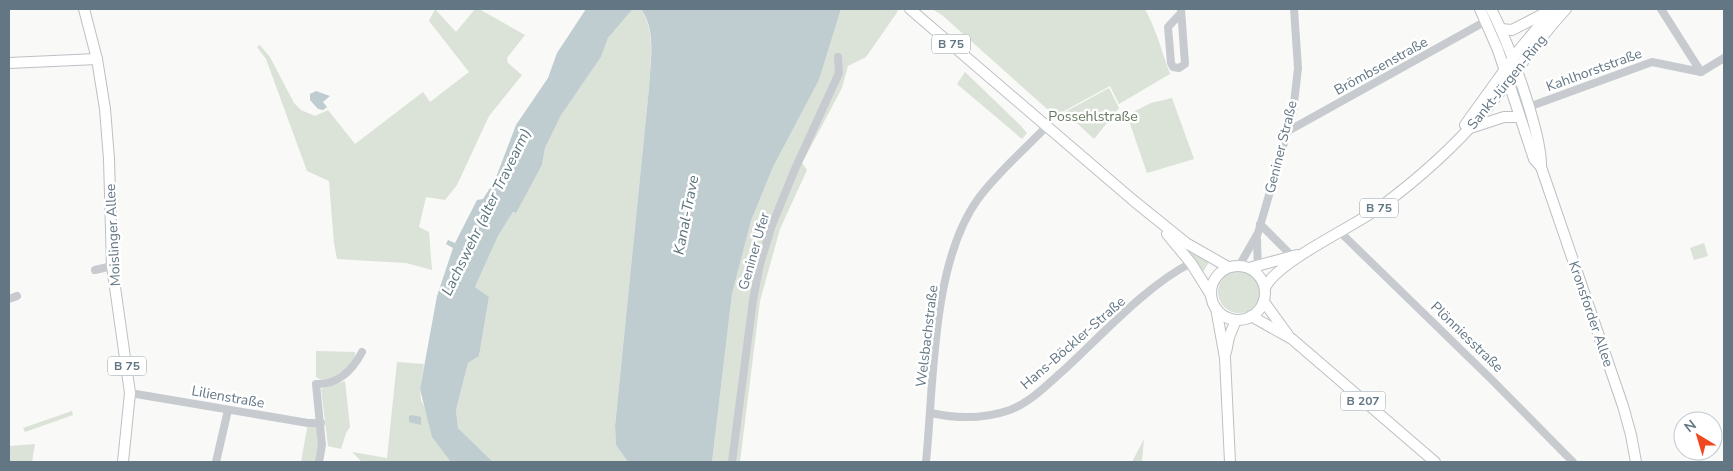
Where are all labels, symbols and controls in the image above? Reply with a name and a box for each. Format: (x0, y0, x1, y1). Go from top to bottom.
street label: Sankt-Jürgen-Ring (1463, 31, 1551, 133)
street label: Brömbsenstraße (1331, 32, 1431, 100)
road number: B 75 (932, 34, 970, 54)
street label: Kahlhorststraße (1544, 44, 1644, 96)
street label: Geniner Straße (1260, 99, 1302, 195)
park label: Possehlstraße (1048, 107, 1138, 126)
water label: Lachswehr (alter Travearm) (437, 125, 535, 299)
water label: Kanal-Trave (669, 174, 703, 256)
street label: Moislinger Allee (101, 183, 125, 287)
road number: B 75 (1360, 198, 1398, 218)
street label: Geniner Ufer (734, 210, 774, 292)
street label: Kronsforder Allee (1564, 258, 1618, 370)
street label: Welsbachstraße (911, 284, 943, 388)
street label: Hans-Böckler-Straße (1017, 292, 1129, 394)
street label: Plönniesstraße (1427, 298, 1507, 376)
road number: B 75 (108, 356, 146, 376)
street label: Lilienstraße (190, 381, 266, 413)
road number: B 207 (1340, 392, 1386, 411)
north arrow (1673, 411, 1723, 461)
text: N (1680, 415, 1700, 437)

